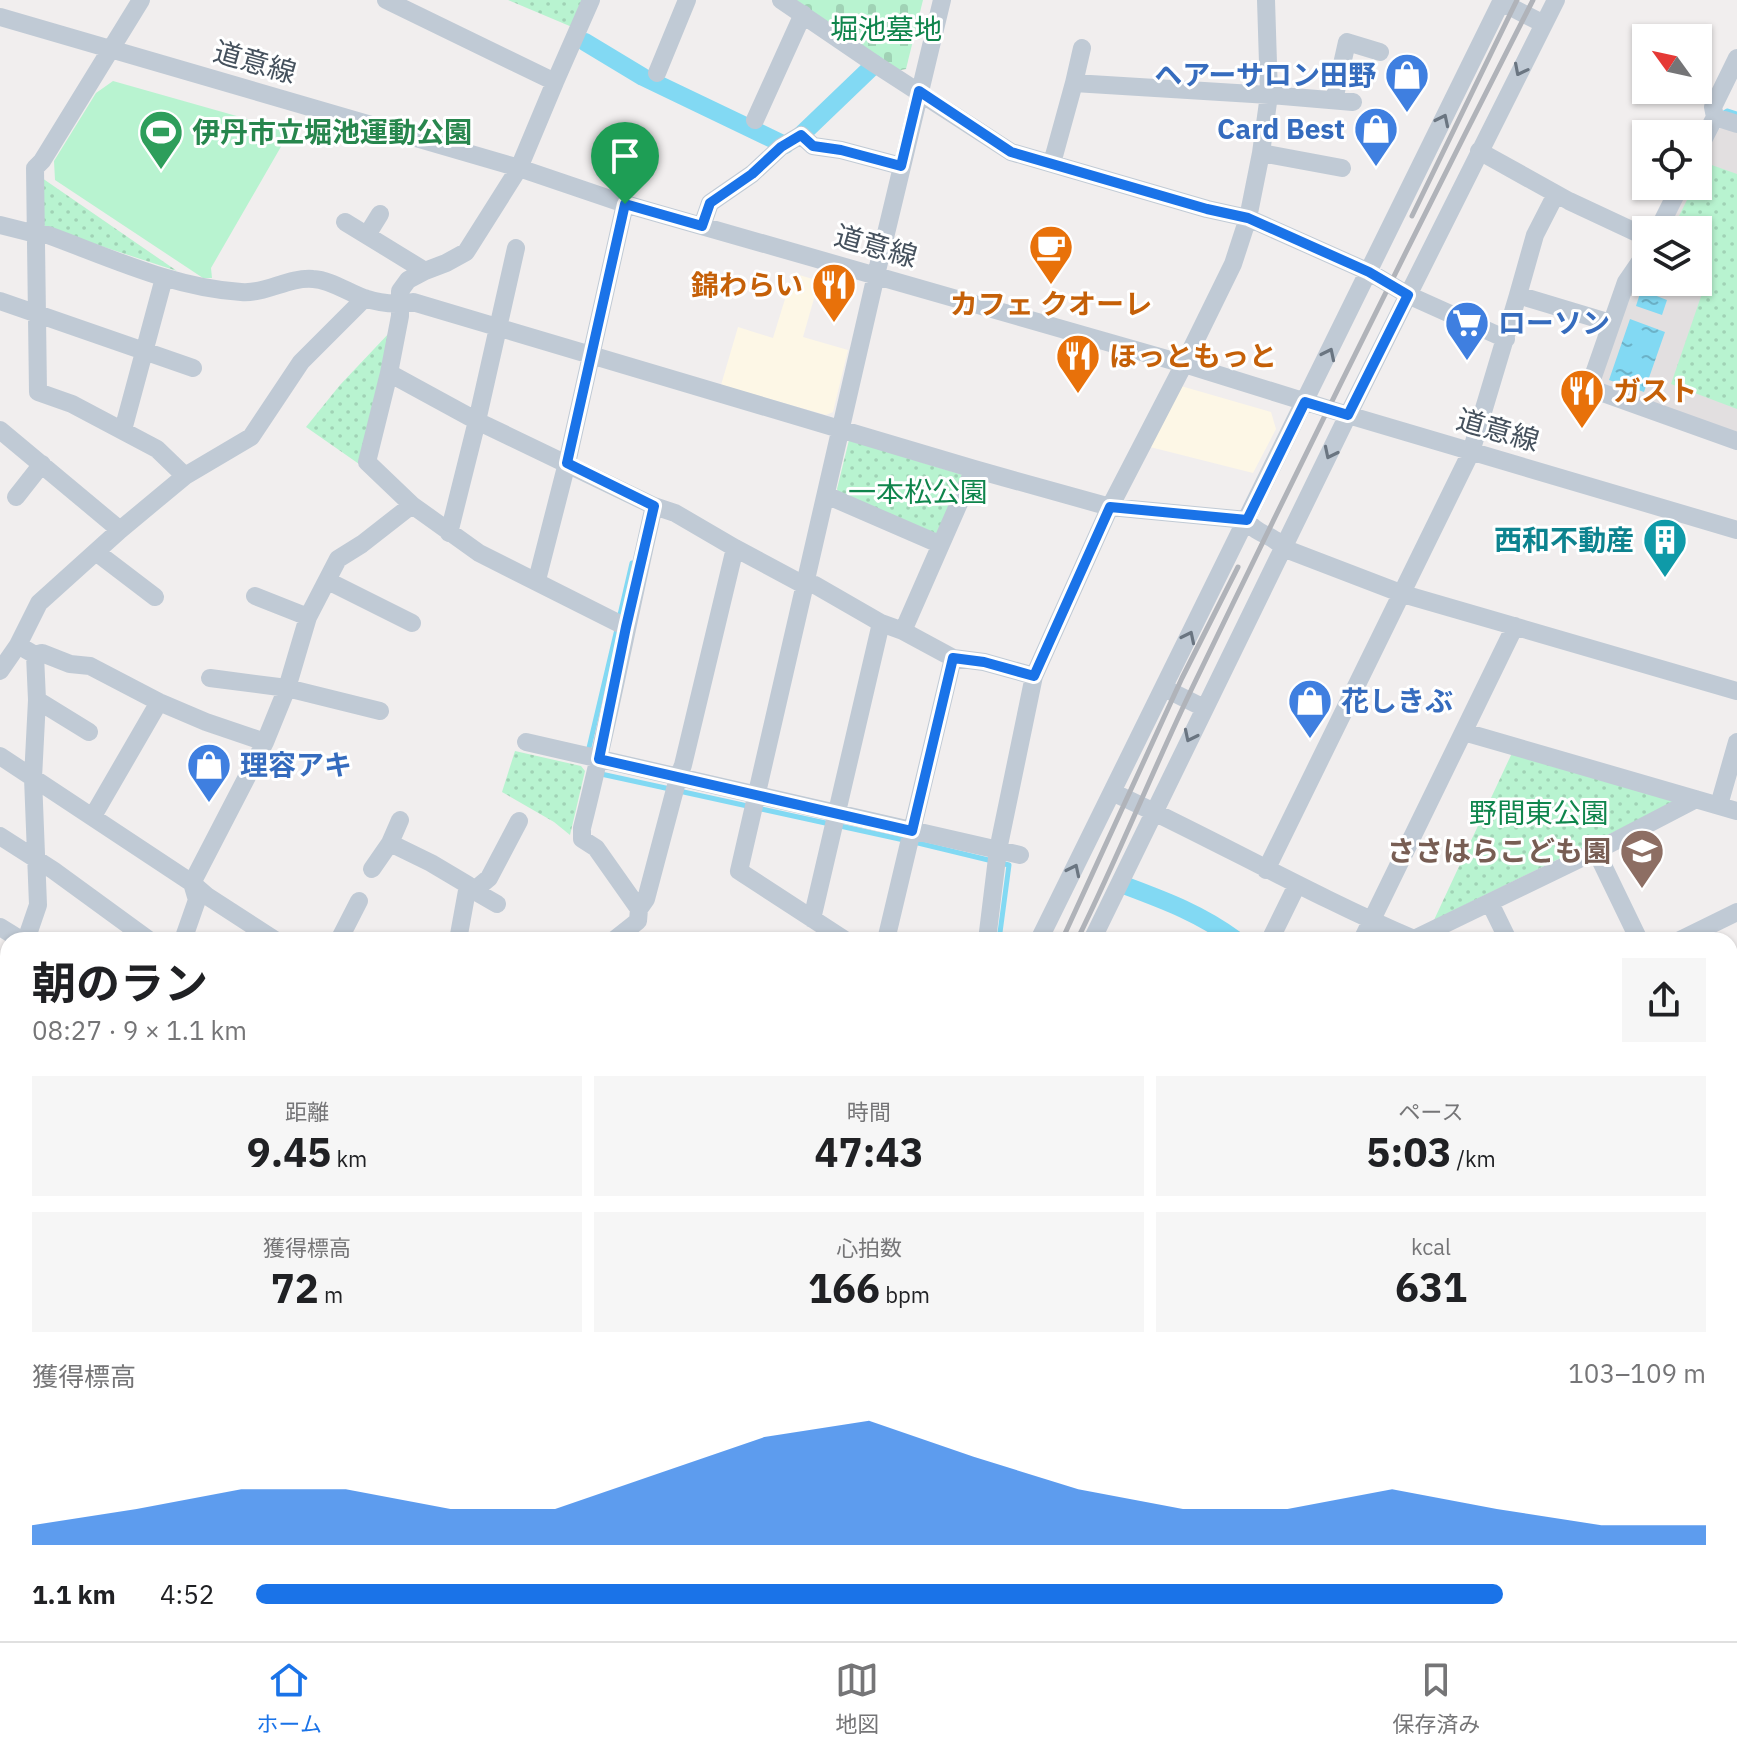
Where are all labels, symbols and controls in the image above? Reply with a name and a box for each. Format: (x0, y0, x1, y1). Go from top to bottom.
park label: 堀池墓地 (830, 10, 942, 47)
north arrow (1632, 24, 1712, 104)
map controls (1632, 24, 1712, 296)
street label: 道意線 (210, 32, 301, 91)
shop icon: ヘアーサロン田野 (1383, 51, 1431, 114)
place label: ヘアーサロン田野 (1154, 56, 1376, 93)
one-way arrow (1515, 61, 1530, 76)
shop icon: Card Best (1352, 105, 1400, 168)
sports icon: 伊丹市立堀池運動公園 (137, 108, 185, 171)
place label: Card Best (1217, 110, 1345, 147)
place label: 伊丹市立堀池運動公園 (192, 113, 472, 150)
one-way arrow (1433, 114, 1449, 128)
button: locate (1632, 120, 1712, 200)
pin (591, 122, 659, 204)
icon: arrive (603, 134, 647, 178)
street label: 道意線 (831, 216, 922, 275)
button: layers (1632, 216, 1712, 296)
cafe icon: カフェ クオーレ (1027, 223, 1075, 286)
restaurant icon: 錦わらい (810, 261, 858, 324)
place label: 錦わらい (691, 266, 803, 303)
place label: カフェ クオーレ (950, 285, 1152, 322)
supermarket icon: ローソン (1443, 299, 1491, 362)
place label: ローソン (1498, 304, 1610, 341)
restaurant icon: ほっともっと (1054, 332, 1102, 395)
place label: ほっともっと (1109, 337, 1277, 374)
one-way arrow (1319, 347, 1335, 362)
restaurant icon: ガスト (1558, 367, 1606, 430)
place label: ガスト (1613, 372, 1697, 409)
street label: 道意線 (1453, 400, 1544, 459)
one-way arrow (1324, 444, 1339, 459)
park label: 一本松公園 (848, 473, 988, 510)
building icon: 西和不動産 (1641, 516, 1689, 579)
place label: 西和不動産 (1494, 521, 1634, 558)
one-way arrow (1179, 631, 1195, 645)
shop icon: 花しきぶ (1286, 677, 1334, 740)
place label: 花しきぶ (1341, 682, 1453, 719)
one-way arrow (1185, 728, 1200, 743)
shop icon: 理容アキ (185, 741, 233, 804)
place label: 理容アキ (240, 746, 352, 783)
park label: 野間東公園 (1469, 794, 1609, 831)
school or university icon: ささはらこども園 (1618, 827, 1666, 890)
place label: ささはらこども園 (1387, 832, 1611, 869)
one-way arrow (1064, 864, 1080, 879)
text: 朝のラン (32, 954, 208, 1011)
button: share (1622, 958, 1706, 1042)
text: 08:27 · 9 × 1.1 km (32, 1013, 247, 1047)
text: 距離 (285, 1097, 329, 1126)
text: 時間 (847, 1097, 891, 1126)
text: ペース (1399, 1097, 1463, 1126)
text: 9.45 (247, 1126, 331, 1178)
text: 47:43 (814, 1126, 924, 1178)
text: 5:03 (1366, 1126, 1451, 1178)
text: km (331, 1144, 367, 1173)
text: /km (1451, 1144, 1496, 1173)
text: kcal (1411, 1232, 1451, 1261)
text: 獲得標高 (263, 1233, 351, 1262)
text: 心拍数 (836, 1233, 902, 1262)
text: 631 (1395, 1261, 1467, 1313)
text: 72 (271, 1262, 319, 1314)
text: 166 (808, 1262, 880, 1314)
text: m (319, 1280, 343, 1309)
text: bpm (880, 1280, 930, 1309)
text: 103–109 m (1568, 1356, 1706, 1390)
text: 獲得標高 (32, 1359, 136, 1393)
text: 1.1 km (32, 1577, 116, 1611)
text: 4:52 (160, 1577, 214, 1611)
tab: ホーム (257, 1658, 322, 1738)
tab: 地図 (835, 1658, 879, 1738)
tab: 保存済み (1392, 1658, 1480, 1738)

